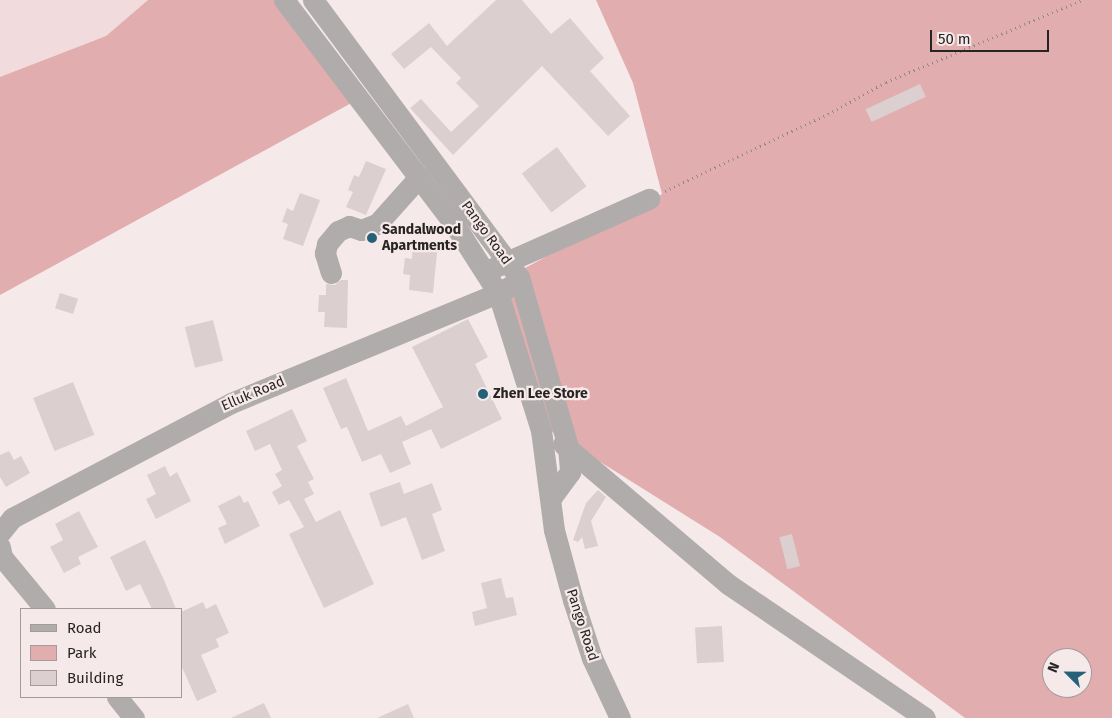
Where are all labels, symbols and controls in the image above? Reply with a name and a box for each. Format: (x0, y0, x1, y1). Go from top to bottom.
scale bar (932, 20, 1051, 52)
text: 50 m (938, 30, 971, 48)
street label: Pango Road (457, 198, 515, 268)
place label: Sandalwood Apartments (382, 222, 461, 254)
marker: Sandalwood Apartments (366, 232, 378, 244)
street label: Elluk Road (219, 373, 287, 415)
place label: Zhen Lee Store (493, 386, 588, 402)
marker: Zhen Lee Store (477, 388, 489, 400)
street label: Pango Road (563, 587, 601, 663)
legend (20, 608, 182, 698)
text: Road (67, 619, 102, 637)
text: Park (67, 644, 97, 662)
north arrow (1042, 648, 1092, 698)
text: N (1044, 660, 1063, 675)
text: Building (67, 669, 123, 687)

